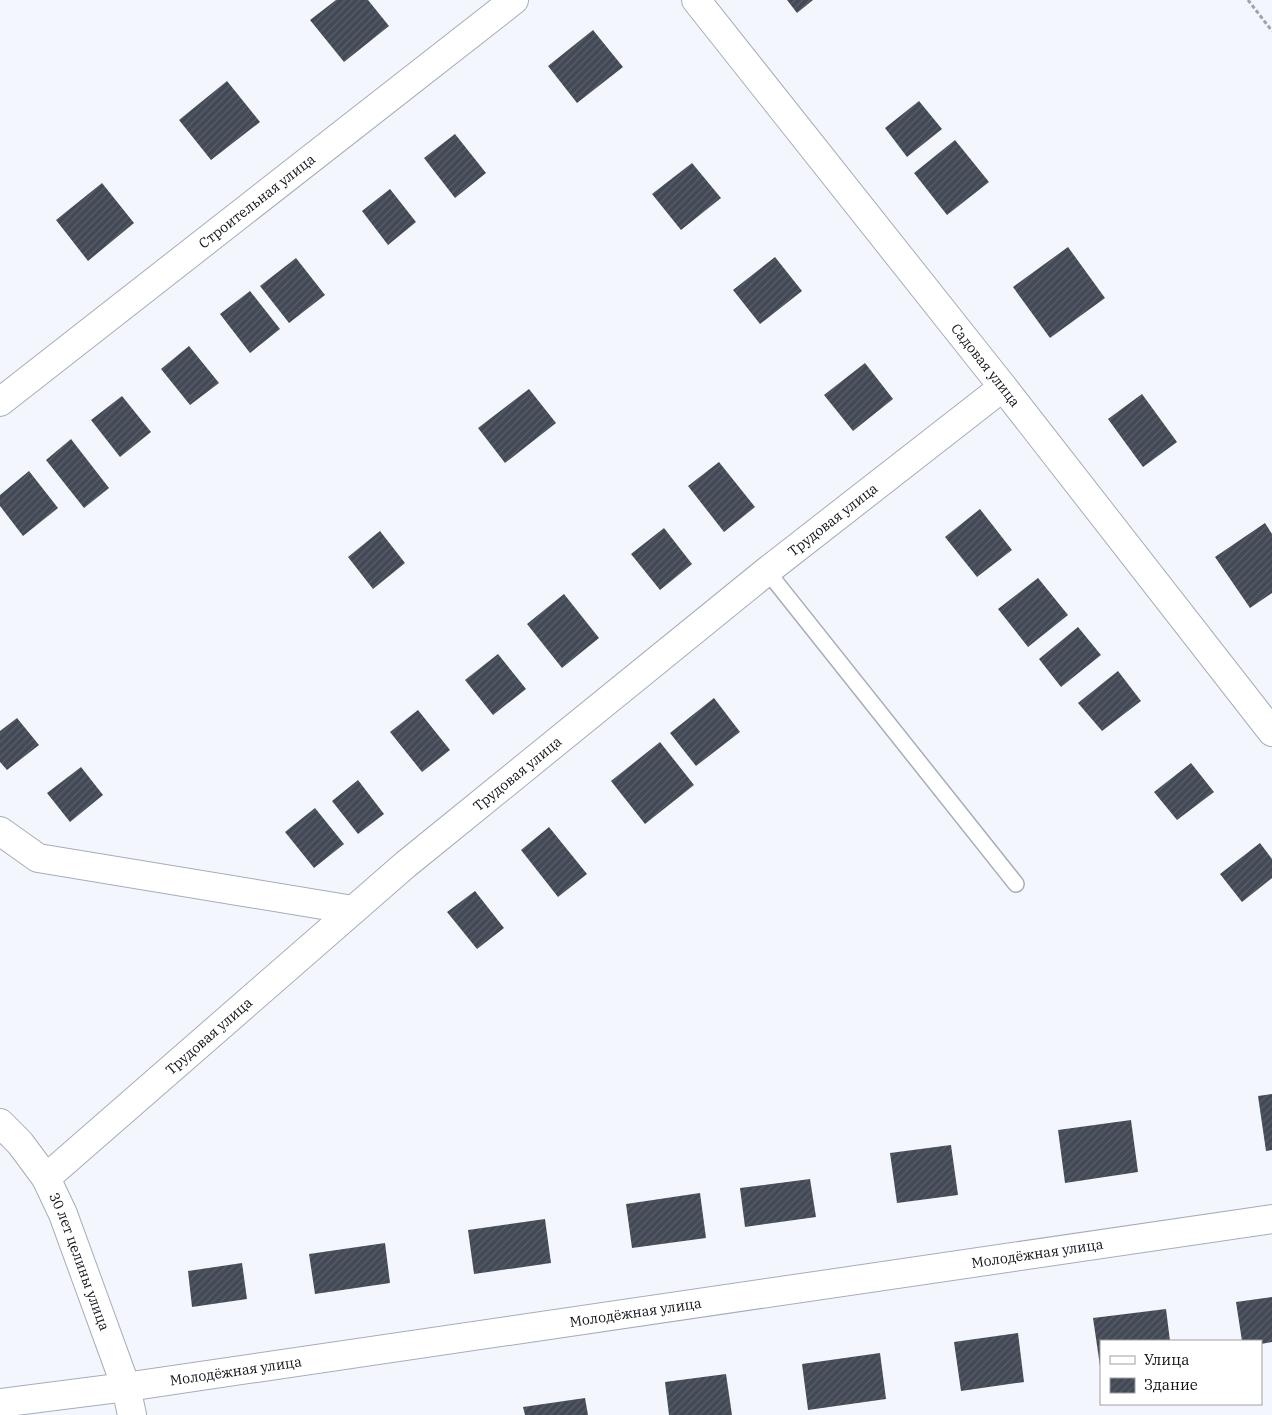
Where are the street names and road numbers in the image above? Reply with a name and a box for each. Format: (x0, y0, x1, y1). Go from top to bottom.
street label: Строительная улица (195, 150, 319, 252)
street label: Садовая улица (947, 320, 1024, 411)
street label: Трудовая улица (784, 479, 882, 560)
street label: Трудовая улица (469, 732, 566, 815)
street label: Трудовая улица (162, 993, 256, 1079)
street label: 30 лет целины улица (45, 1189, 114, 1333)
street label: Молодёжная улица (970, 1235, 1105, 1272)
street label: Молодёжная улица (568, 1294, 703, 1331)
street label: Молодёжная улица (169, 1352, 303, 1389)

